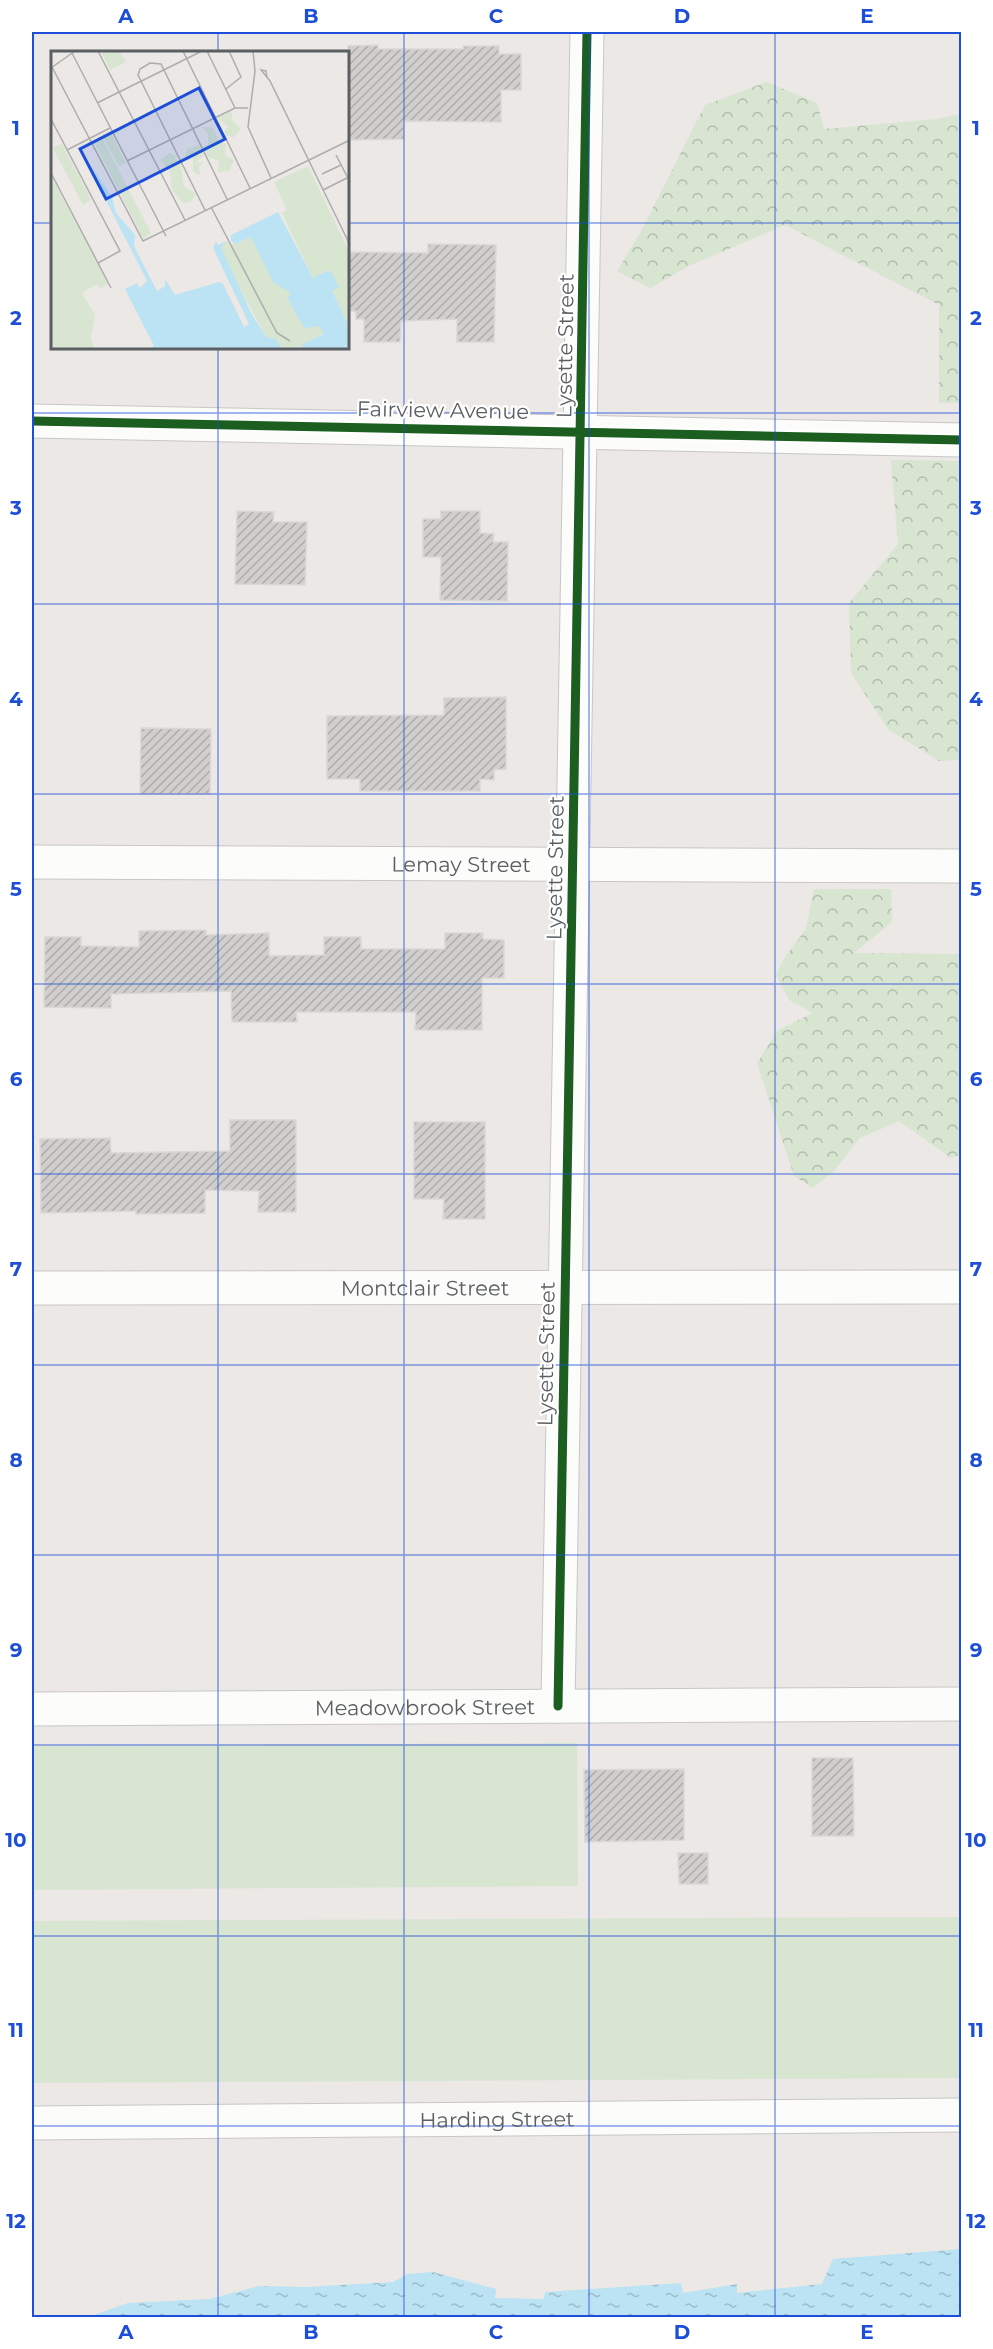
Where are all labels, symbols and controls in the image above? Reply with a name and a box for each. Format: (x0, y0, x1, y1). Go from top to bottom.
text: A (117, 4, 134, 28)
text: B (303, 4, 319, 28)
text: C (489, 4, 504, 28)
text: D (674, 4, 690, 28)
text: E (860, 4, 874, 28)
inset map (51, 51, 350, 350)
text: 1 (12, 116, 20, 140)
text: 1 (972, 116, 980, 140)
street label: Lysette Street (551, 273, 579, 419)
text: 2 (10, 306, 22, 330)
text: 2 (970, 306, 982, 330)
street label: Fairview Avenue (357, 396, 529, 424)
text: 3 (9, 496, 22, 520)
text: 3 (969, 496, 982, 520)
text: 4 (9, 687, 23, 711)
text: 4 (969, 687, 983, 711)
street label: Lysette Street (541, 795, 569, 941)
street label: Lemay Street (391, 851, 531, 877)
text: 5 (10, 877, 22, 901)
text: 5 (970, 877, 982, 901)
text: 6 (10, 1067, 23, 1091)
text: 6 (970, 1067, 983, 1091)
text: 7 (10, 1257, 22, 1281)
text: 7 (970, 1257, 982, 1281)
street label: Montclair Street (341, 1275, 509, 1300)
street label: Lysette Street (532, 1281, 560, 1427)
text: 8 (9, 1448, 23, 1472)
text: 8 (969, 1448, 983, 1472)
text: 9 (10, 1638, 22, 1662)
text: 9 (970, 1638, 982, 1662)
street label: Meadowbrook Street (315, 1694, 535, 1720)
text: 10 (5, 1828, 27, 1852)
text: 10 (965, 1828, 987, 1852)
text: 11 (8, 2018, 24, 2042)
text: 11 (968, 2018, 984, 2042)
street label: Harding Street (419, 2106, 575, 2132)
text: 12 (6, 2209, 26, 2233)
text: 12 (966, 2209, 986, 2233)
text: A (117, 2320, 134, 2344)
text: B (303, 2320, 319, 2344)
text: C (489, 2320, 504, 2344)
text: D (674, 2320, 690, 2344)
text: E (860, 2320, 874, 2344)

